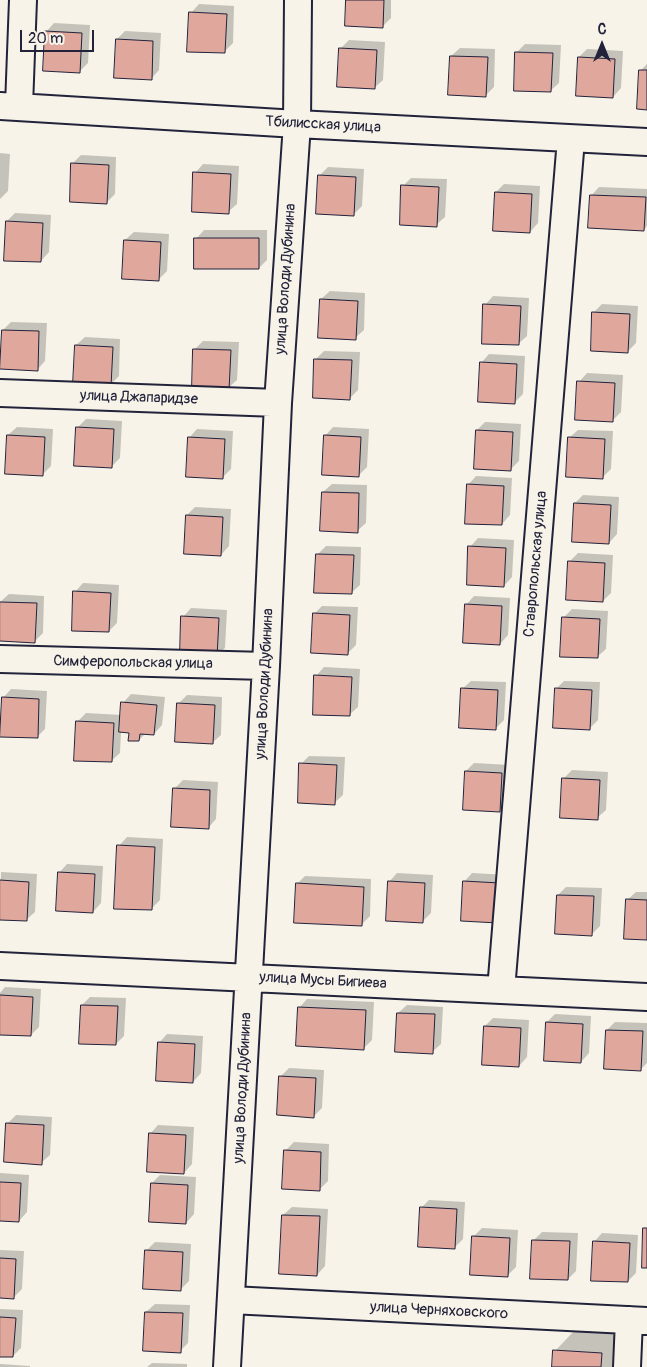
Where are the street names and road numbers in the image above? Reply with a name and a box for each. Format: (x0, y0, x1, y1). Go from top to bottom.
street label: Тбилисская улица (265, 113, 381, 137)
street label: улица Володи Дубинина (272, 203, 300, 355)
street label: улица Джапаридзе (80, 387, 198, 409)
street label: Ставропольская улица (521, 490, 551, 638)
street label: улица Володи Дубинина (252, 608, 278, 760)
street label: Симферопольская улица (53, 653, 213, 673)
street label: улица Мусы Бигиева (259, 969, 387, 993)
street label: улица Володи Дубинина (230, 1012, 256, 1164)
street label: улица Черняховского (370, 1298, 508, 1324)

